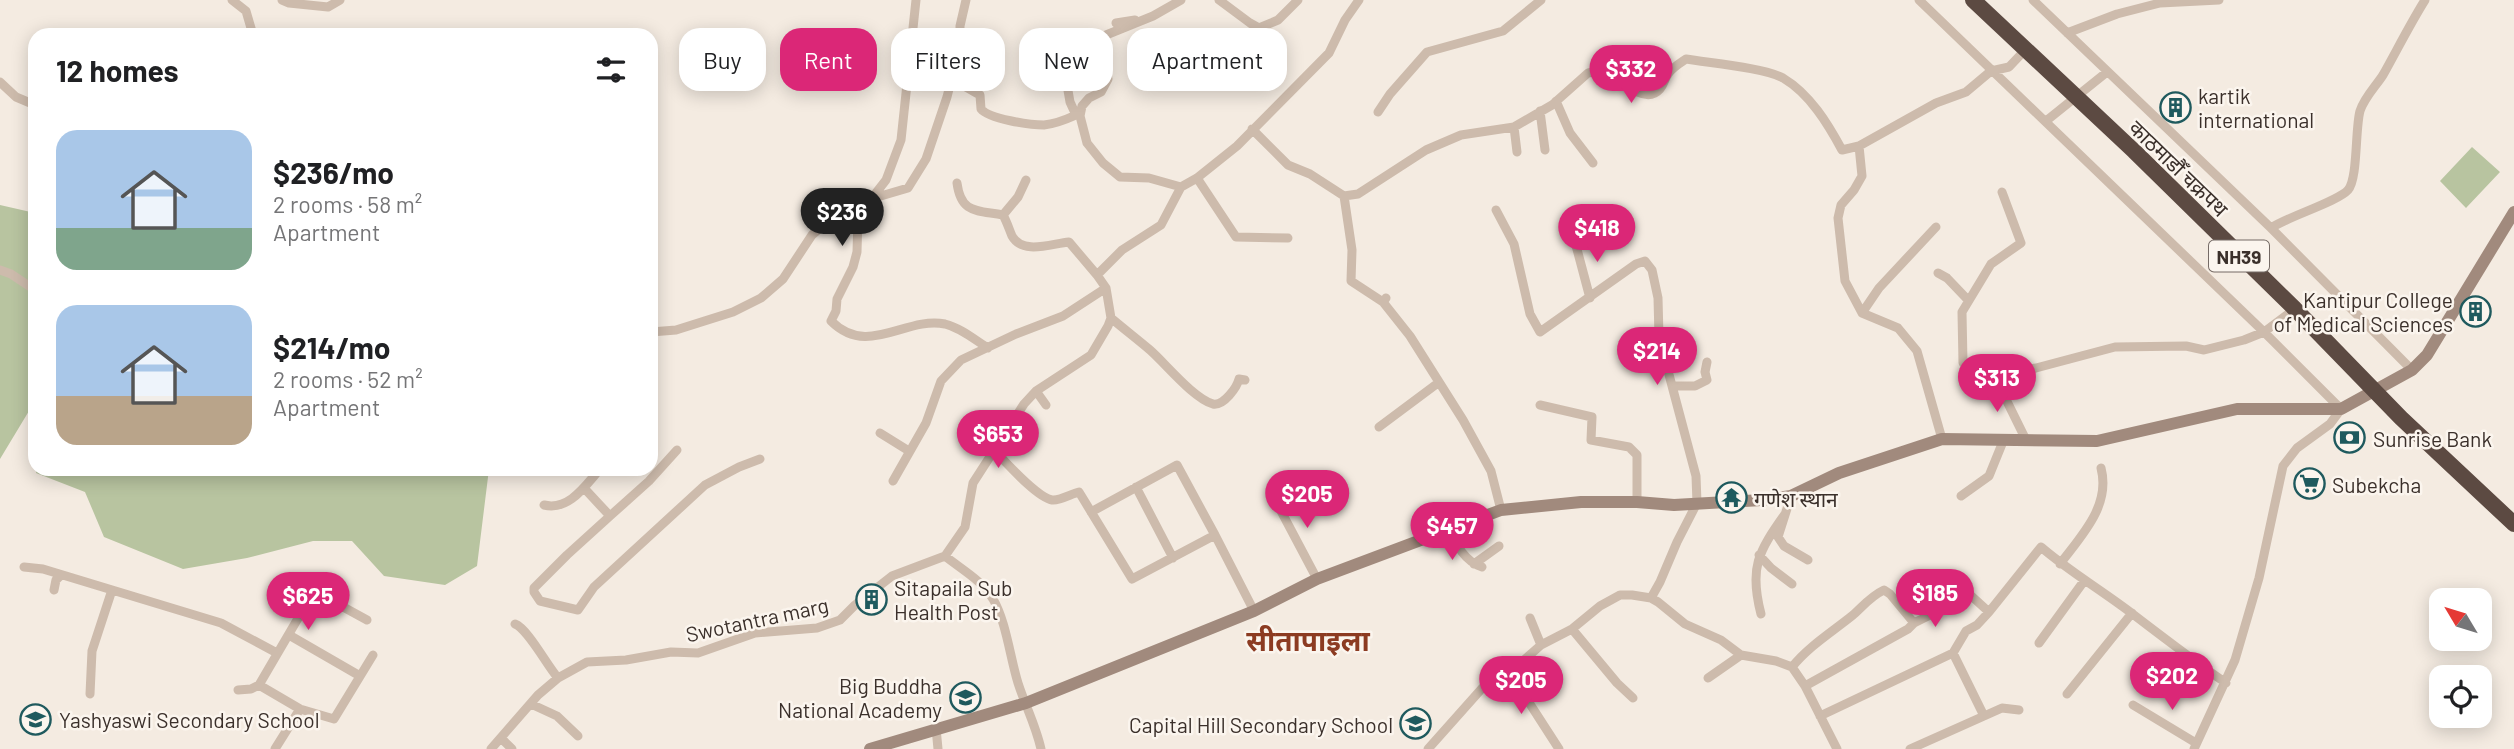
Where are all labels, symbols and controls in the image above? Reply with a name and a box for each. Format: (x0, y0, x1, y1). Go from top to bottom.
chip: Buy (679, 28, 766, 91)
chip: Rent (780, 28, 877, 91)
chip: Filters (891, 28, 1005, 91)
chip: New (1019, 28, 1113, 91)
chip: Apartment (1127, 28, 1287, 91)
pin: $332 (1590, 46, 1672, 105)
icon: filters (592, 51, 630, 89)
text: 12 homes (56, 52, 179, 88)
text: $332 (1606, 54, 1656, 82)
place label: kartik international (2198, 83, 2314, 132)
building icon: kartik international (2158, 90, 2192, 124)
street label: काठमाडाैँ चक्रपथ (2124, 115, 2234, 222)
text: $236/mo (273, 154, 394, 190)
icon: home (112, 158, 196, 242)
pin: $236 (801, 188, 883, 248)
text: 2 rooms · 58 m² (273, 190, 422, 218)
text: $236 (817, 197, 867, 225)
pin: $418 (1556, 204, 1638, 264)
text: $418 (1574, 213, 1620, 241)
text: Apartment (273, 218, 380, 246)
road number: NH39 (2209, 240, 2269, 272)
place label: Kantipur College of Medical Sciences (2273, 287, 2453, 336)
building icon: Kantipur College of Medical Sciences (2459, 294, 2493, 328)
pin: $214 (1616, 328, 1698, 387)
text: $214/mo (273, 329, 391, 365)
icon: home (112, 333, 196, 417)
text: $214 (1633, 336, 1681, 364)
pin: $313 (1956, 354, 2038, 414)
text: $313 (1974, 363, 2020, 391)
text: 2 rooms · 52 m² (273, 365, 423, 393)
text: Apartment (273, 393, 380, 421)
pin: $653 (957, 410, 1039, 470)
text: $653 (973, 419, 1023, 447)
bank icon: Sunrise Bank (2333, 421, 2367, 455)
place label: Sunrise Bank (2373, 426, 2492, 451)
supermarket icon: Subekcha (2292, 467, 2326, 501)
pin: $205 (1266, 470, 1348, 530)
place label: Subekcha (2332, 472, 2421, 497)
text: $205 (1281, 479, 1333, 507)
temple icon: गणेश स्थान (1714, 481, 1748, 515)
place label: गणेश स्थान (1754, 486, 1838, 511)
pin: $457 (1411, 503, 1493, 562)
text: $457 (1427, 511, 1477, 539)
pin: $185 (1894, 570, 1976, 629)
pin: $625 (267, 572, 349, 632)
place label: Sitapaila Sub Health Post (894, 575, 1012, 624)
text: $185 (1912, 578, 1958, 606)
text: $625 (283, 581, 333, 609)
building icon: Sitapaila Sub Health Post (854, 582, 888, 616)
north arrow (2429, 588, 2492, 651)
map controls (2429, 588, 2492, 728)
street label: Swotantra marg (684, 592, 830, 646)
district label: सीतापाइला (1246, 623, 1370, 657)
pin: $202 (2131, 652, 2213, 712)
pin: $205 (1480, 656, 1562, 716)
text: $202 (2146, 661, 2198, 689)
text: $205 (1495, 665, 1547, 693)
button: locate (2429, 665, 2492, 728)
place label: Big Buddha National Academy (778, 673, 942, 722)
school or university icon: Big Buddha National Academy (948, 680, 982, 714)
school or university icon: Yashyaswi Secondary School (19, 702, 53, 736)
place label: Yashyaswi Secondary School (59, 707, 320, 732)
school or university icon: Capital Hill Secondary School (1399, 707, 1433, 741)
place label: Capital Hill Secondary School (1129, 712, 1393, 737)

